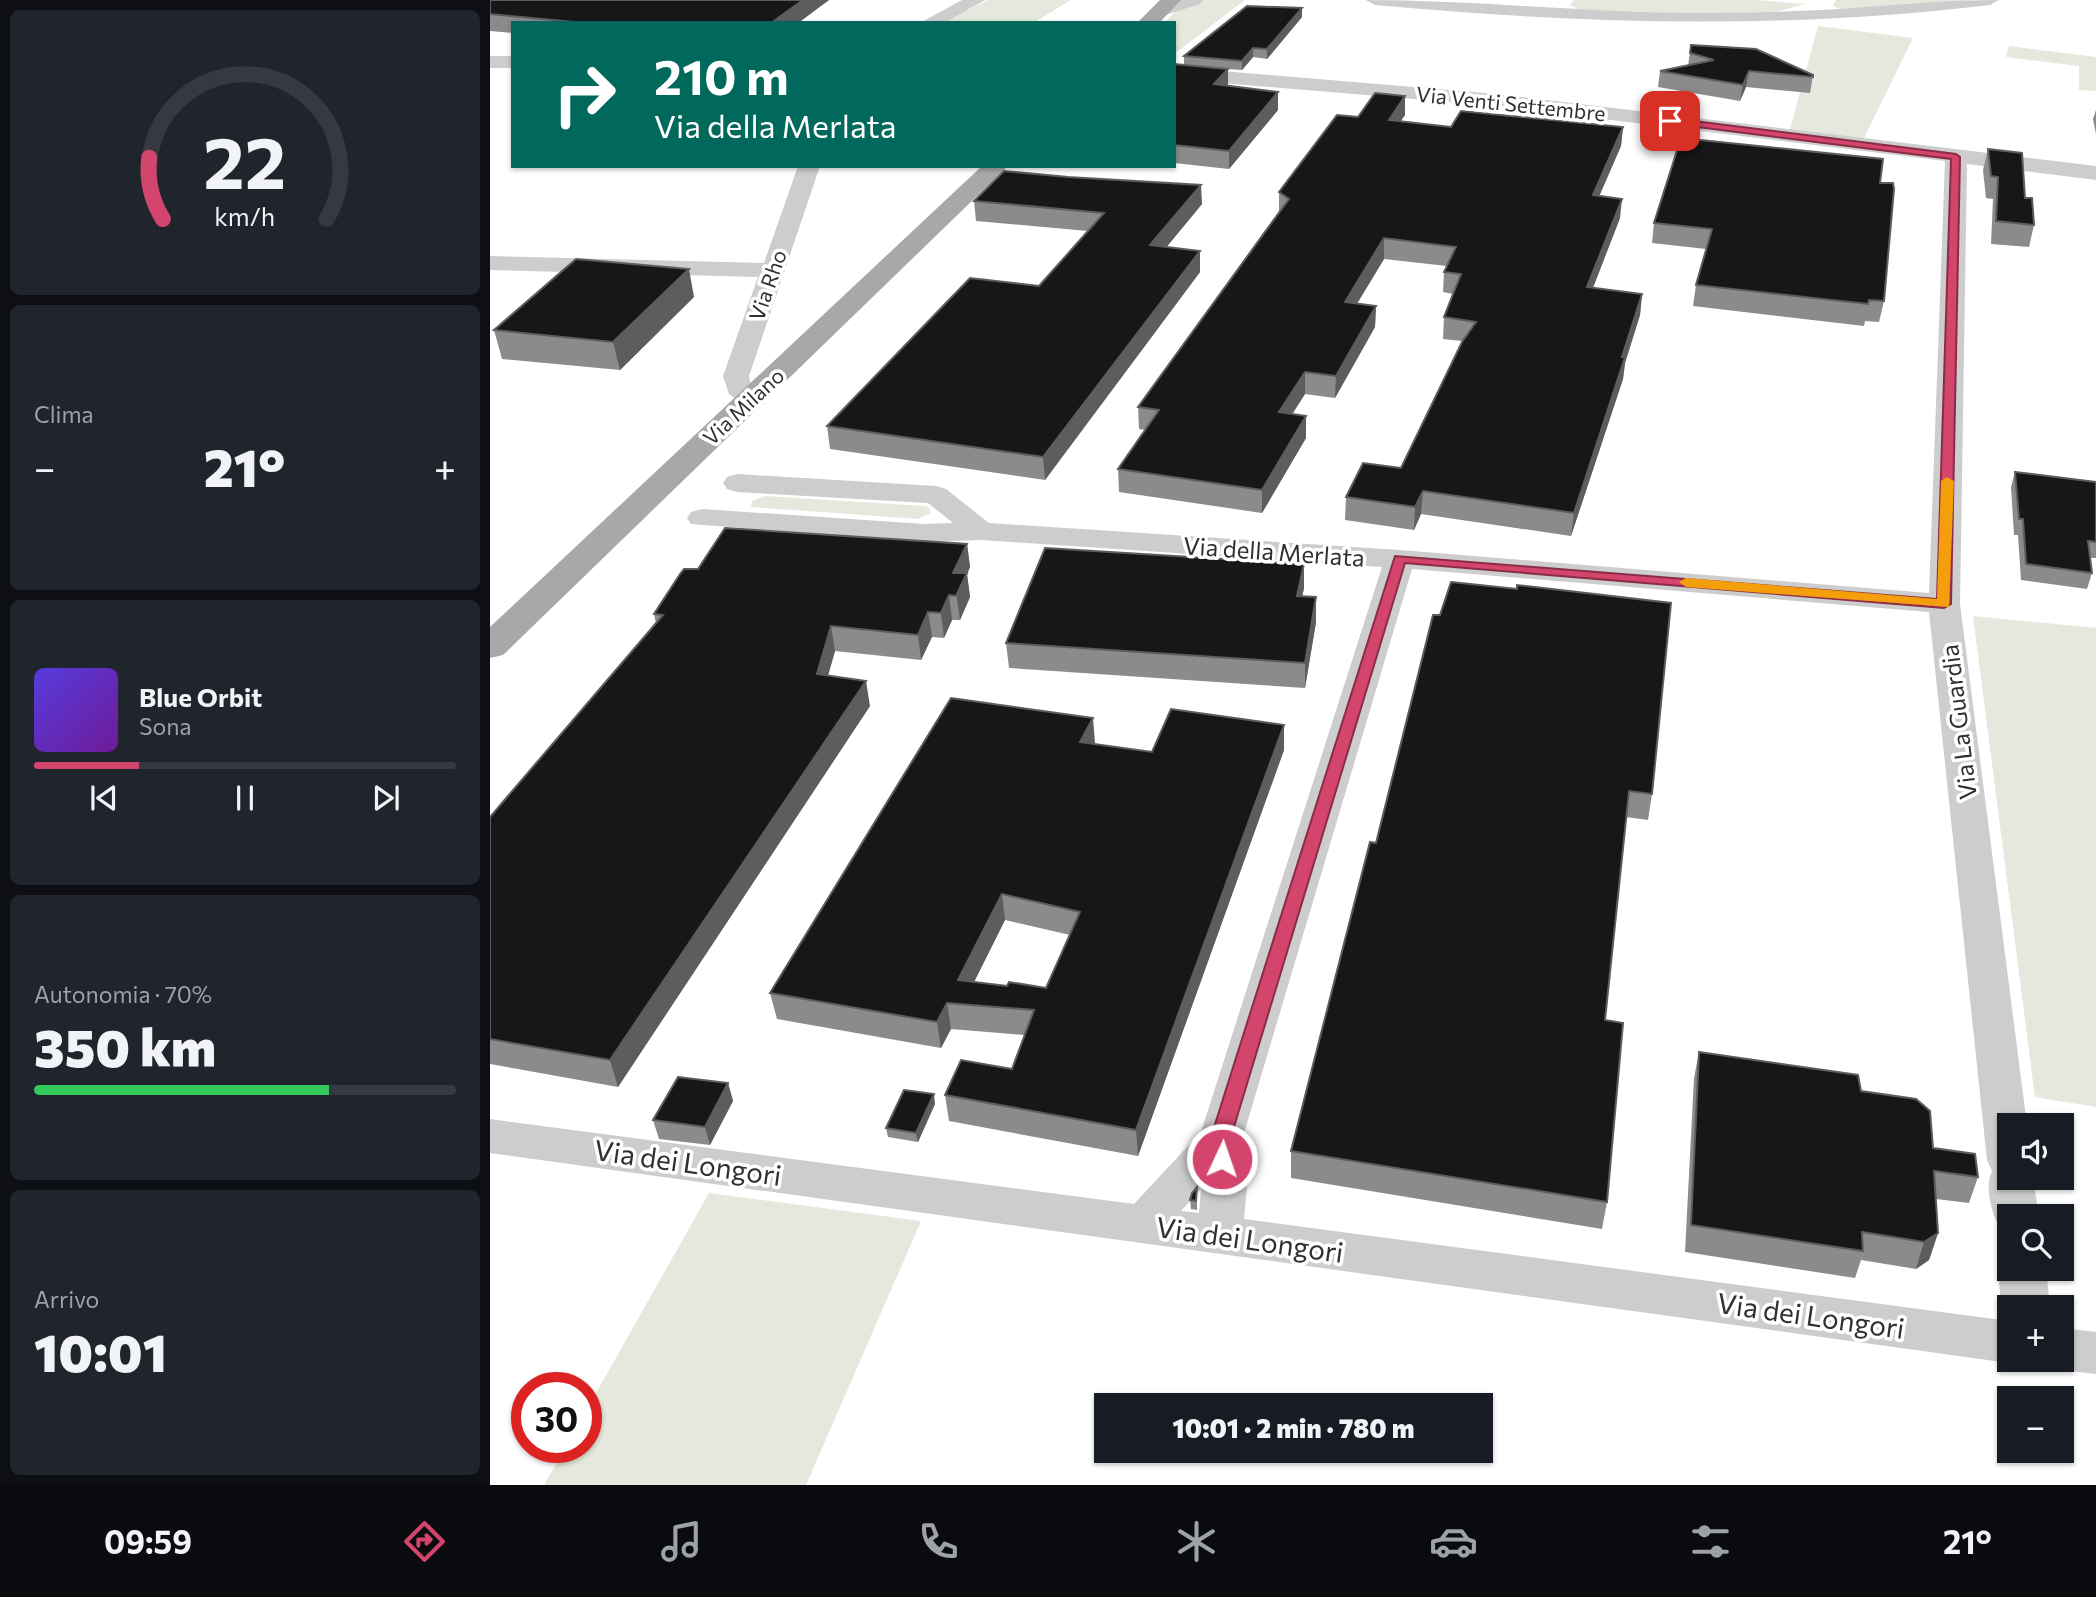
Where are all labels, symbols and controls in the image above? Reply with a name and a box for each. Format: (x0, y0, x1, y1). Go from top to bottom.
text: 210 m (654, 45, 789, 105)
icon: right (539, 49, 630, 140)
street label: Via Venti Settembre (1415, 81, 1607, 125)
pin (1640, 91, 1700, 151)
icon: arrive (1651, 102, 1689, 140)
text: Via della Merlata (654, 105, 896, 145)
text: 22 (204, 115, 286, 204)
text: km/h (215, 200, 275, 230)
street label: Via Rho (743, 246, 791, 324)
street label: Via Milano (697, 362, 789, 450)
text: Clima (34, 400, 94, 428)
text: 21° (204, 434, 285, 498)
text: − (34, 443, 56, 490)
text: + (434, 443, 456, 490)
street label: Via della Merlata (1182, 530, 1366, 572)
street label: Via La Guardia (1934, 643, 1982, 801)
text: Blue Orbit (139, 681, 262, 712)
text: Sona (139, 712, 191, 740)
icon: previous (85, 779, 123, 817)
icon: pause (226, 779, 264, 817)
icon: next (367, 779, 405, 817)
text: Autonomia · 70% (34, 980, 212, 1008)
text: 350 km (34, 1014, 216, 1078)
map controls (1997, 1113, 2074, 1463)
button: sound (1997, 1113, 2074, 1190)
position arrow (1185, 1122, 1259, 1196)
street label: Via dei Longori (592, 1132, 784, 1192)
button: search (1997, 1204, 2074, 1281)
street label: Via dei Longori (1154, 1209, 1346, 1269)
text: Arrivo (34, 1285, 99, 1313)
street label: Via dei Longori (1715, 1285, 1907, 1345)
button: + (1997, 1295, 2074, 1372)
text: 10:01 (34, 1319, 167, 1383)
speed limit sign: 30 (511, 1372, 602, 1463)
button: − (1997, 1386, 2074, 1463)
text: 10:01 · 2 min · 780 m (1173, 1412, 1414, 1443)
icon: directions (400, 1517, 449, 1566)
icon: music (657, 1517, 706, 1566)
icon: phone (914, 1517, 963, 1566)
icon: climate (1172, 1517, 1221, 1566)
icon: car (1429, 1517, 1478, 1566)
icon: filters (1686, 1517, 1735, 1566)
text: 09:59 (104, 1521, 192, 1561)
text: 21° (1943, 1521, 1992, 1561)

